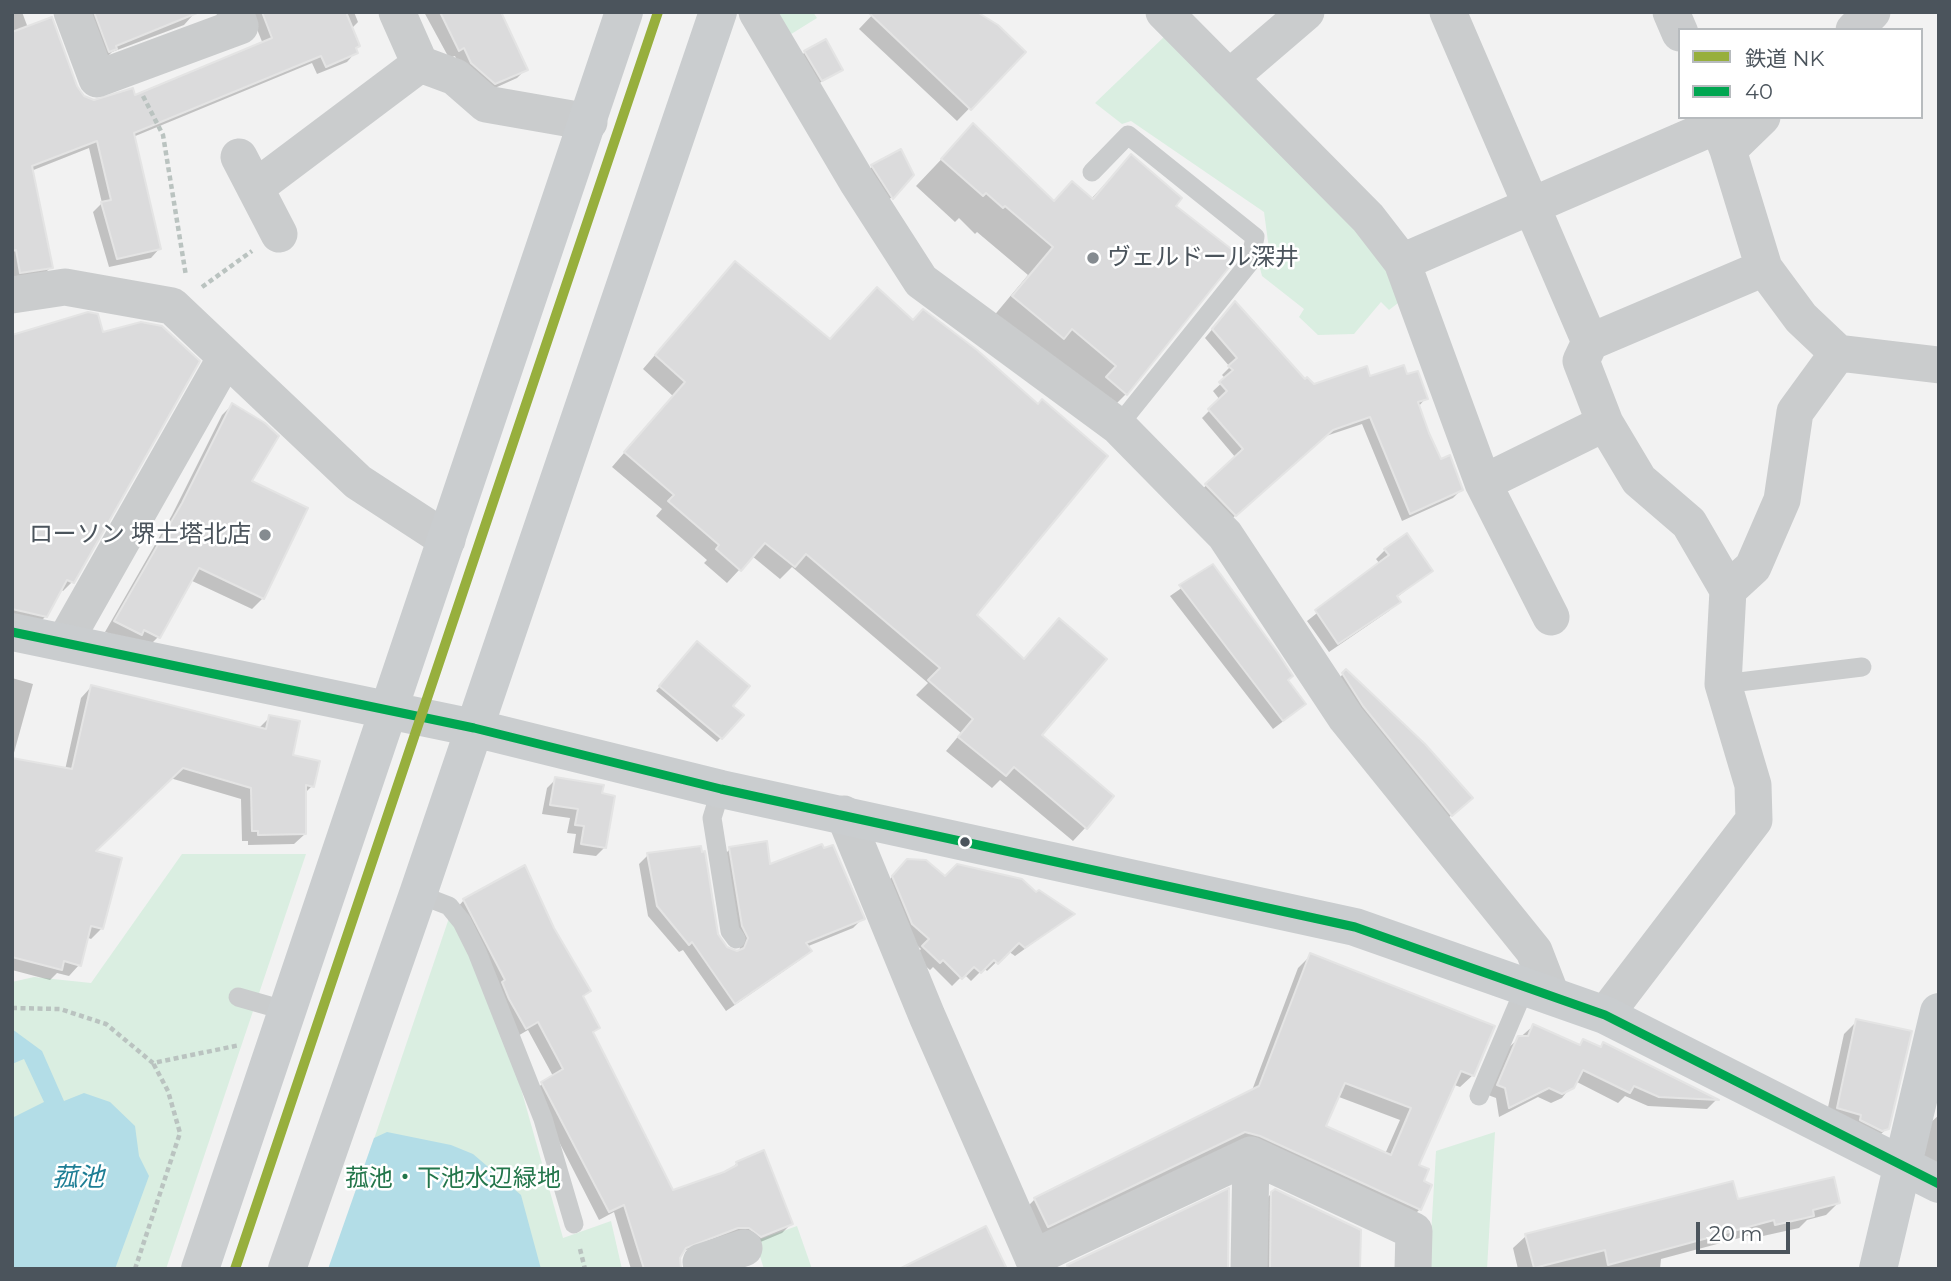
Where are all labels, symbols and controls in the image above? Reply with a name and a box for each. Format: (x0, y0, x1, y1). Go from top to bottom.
legend (1678, 28, 1923, 119)
text: 鉄道 NK (1745, 46, 1825, 71)
text: 40 (1745, 79, 1773, 104)
place label: ヴェルドール深井 (1107, 244, 1299, 272)
marker: ヴェルドール深井 (1085, 250, 1101, 266)
place label: ローソン 堺土塔北店 (29, 521, 251, 549)
marker: ローソン 堺土塔北店 (257, 527, 273, 543)
unlabelled marker (958, 835, 972, 849)
water label: 菰池 (52, 1162, 104, 1194)
park label: 菰池・下池水辺緑地 (345, 1165, 561, 1193)
scale bar (1699, 1208, 1794, 1252)
text: 20 m (1709, 1221, 1763, 1246)

